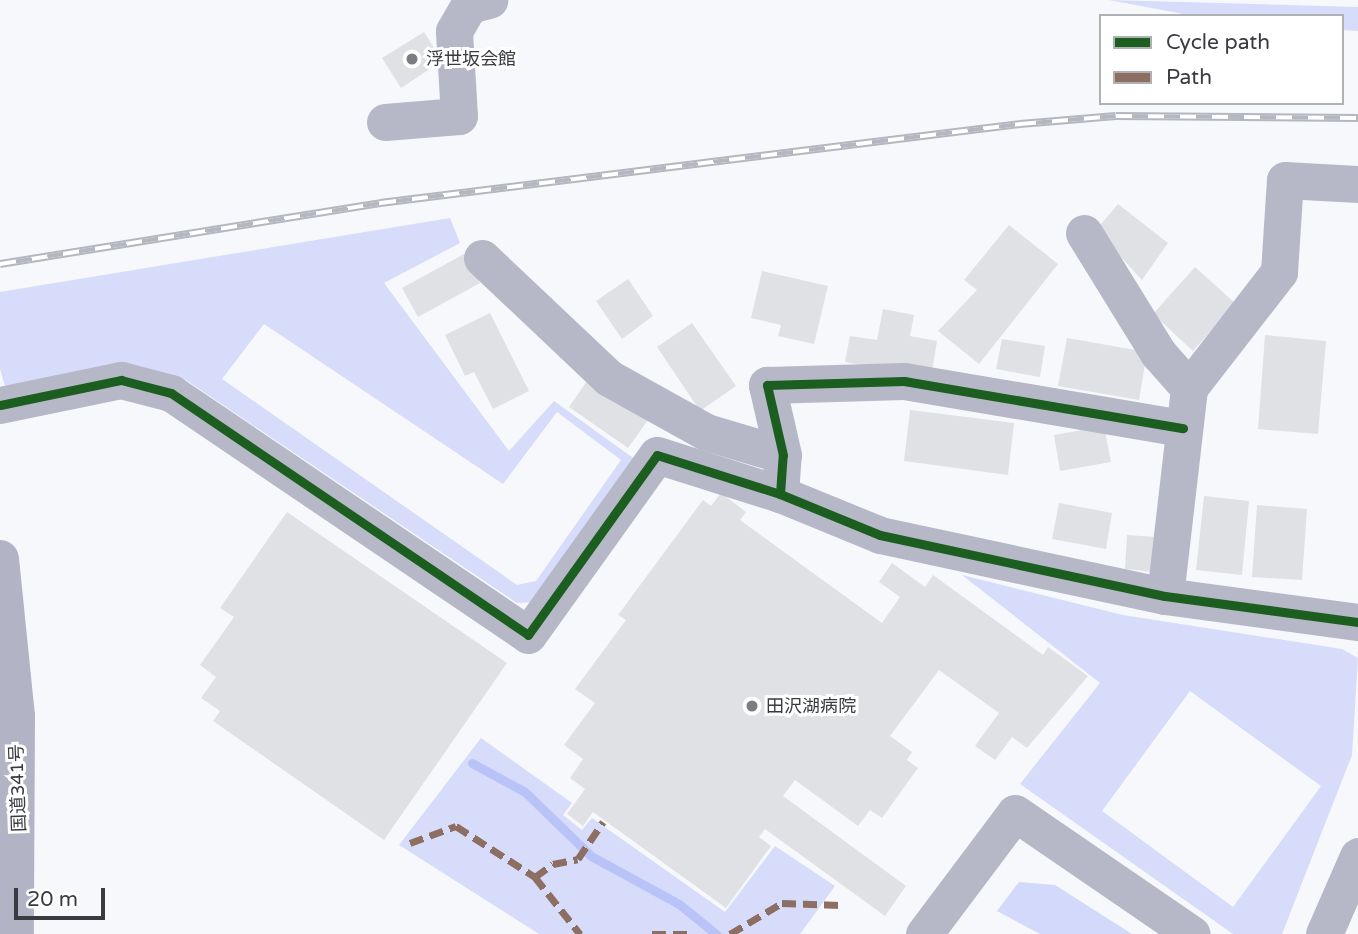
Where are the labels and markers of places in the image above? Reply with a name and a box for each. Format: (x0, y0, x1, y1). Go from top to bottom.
place label: 浮世坂会館 (426, 48, 516, 70)
marker: 浮世坂会館 (404, 51, 420, 67)
place label: 田沢湖病院 (766, 695, 856, 717)
marker: 田沢湖病院 (744, 698, 760, 714)

